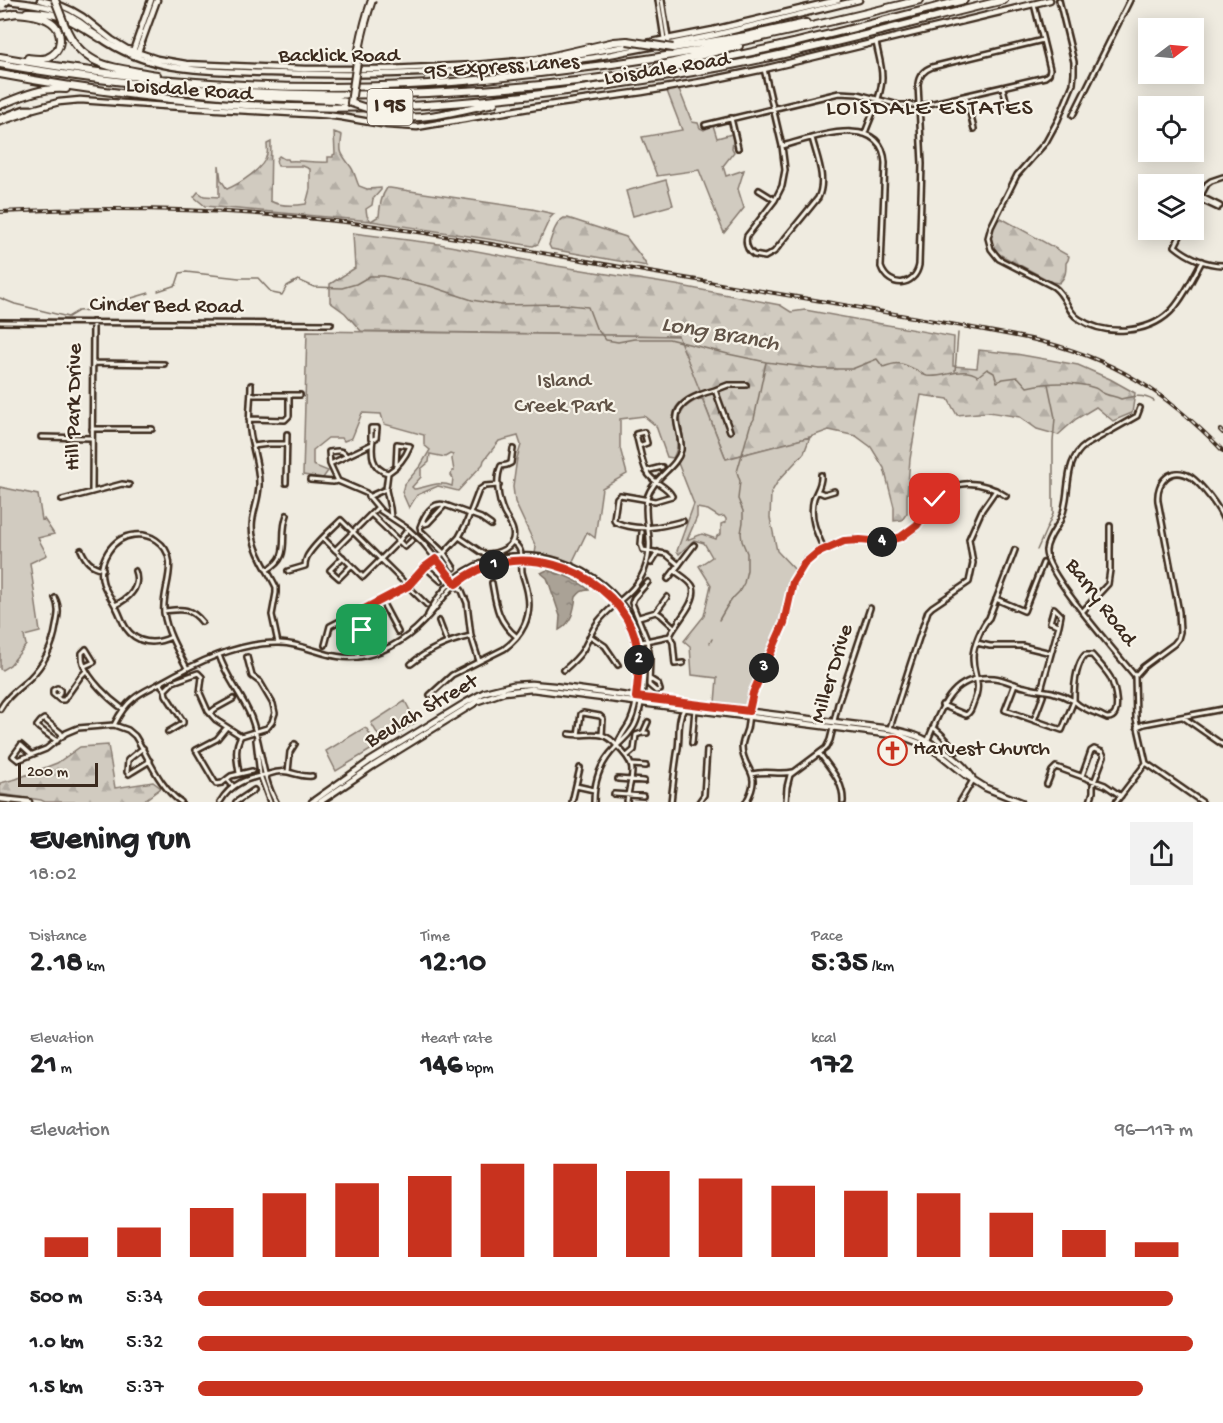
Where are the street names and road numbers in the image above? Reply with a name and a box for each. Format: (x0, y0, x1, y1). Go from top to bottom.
street label: Backlick Road (278, 44, 402, 70)
street label: Loisdale Road (602, 47, 734, 93)
street label: 95 Express Lanes (423, 50, 581, 86)
street label: Loisdale Road (125, 74, 255, 109)
road number: I 95 (368, 89, 412, 125)
street label: Cinder Bed Road (89, 293, 245, 321)
street label: Hill Park Drive (61, 342, 89, 471)
street label: Barry Road (1058, 553, 1143, 654)
street label: Miller Drive (806, 621, 861, 727)
street label: Beulah Street (360, 668, 485, 755)

